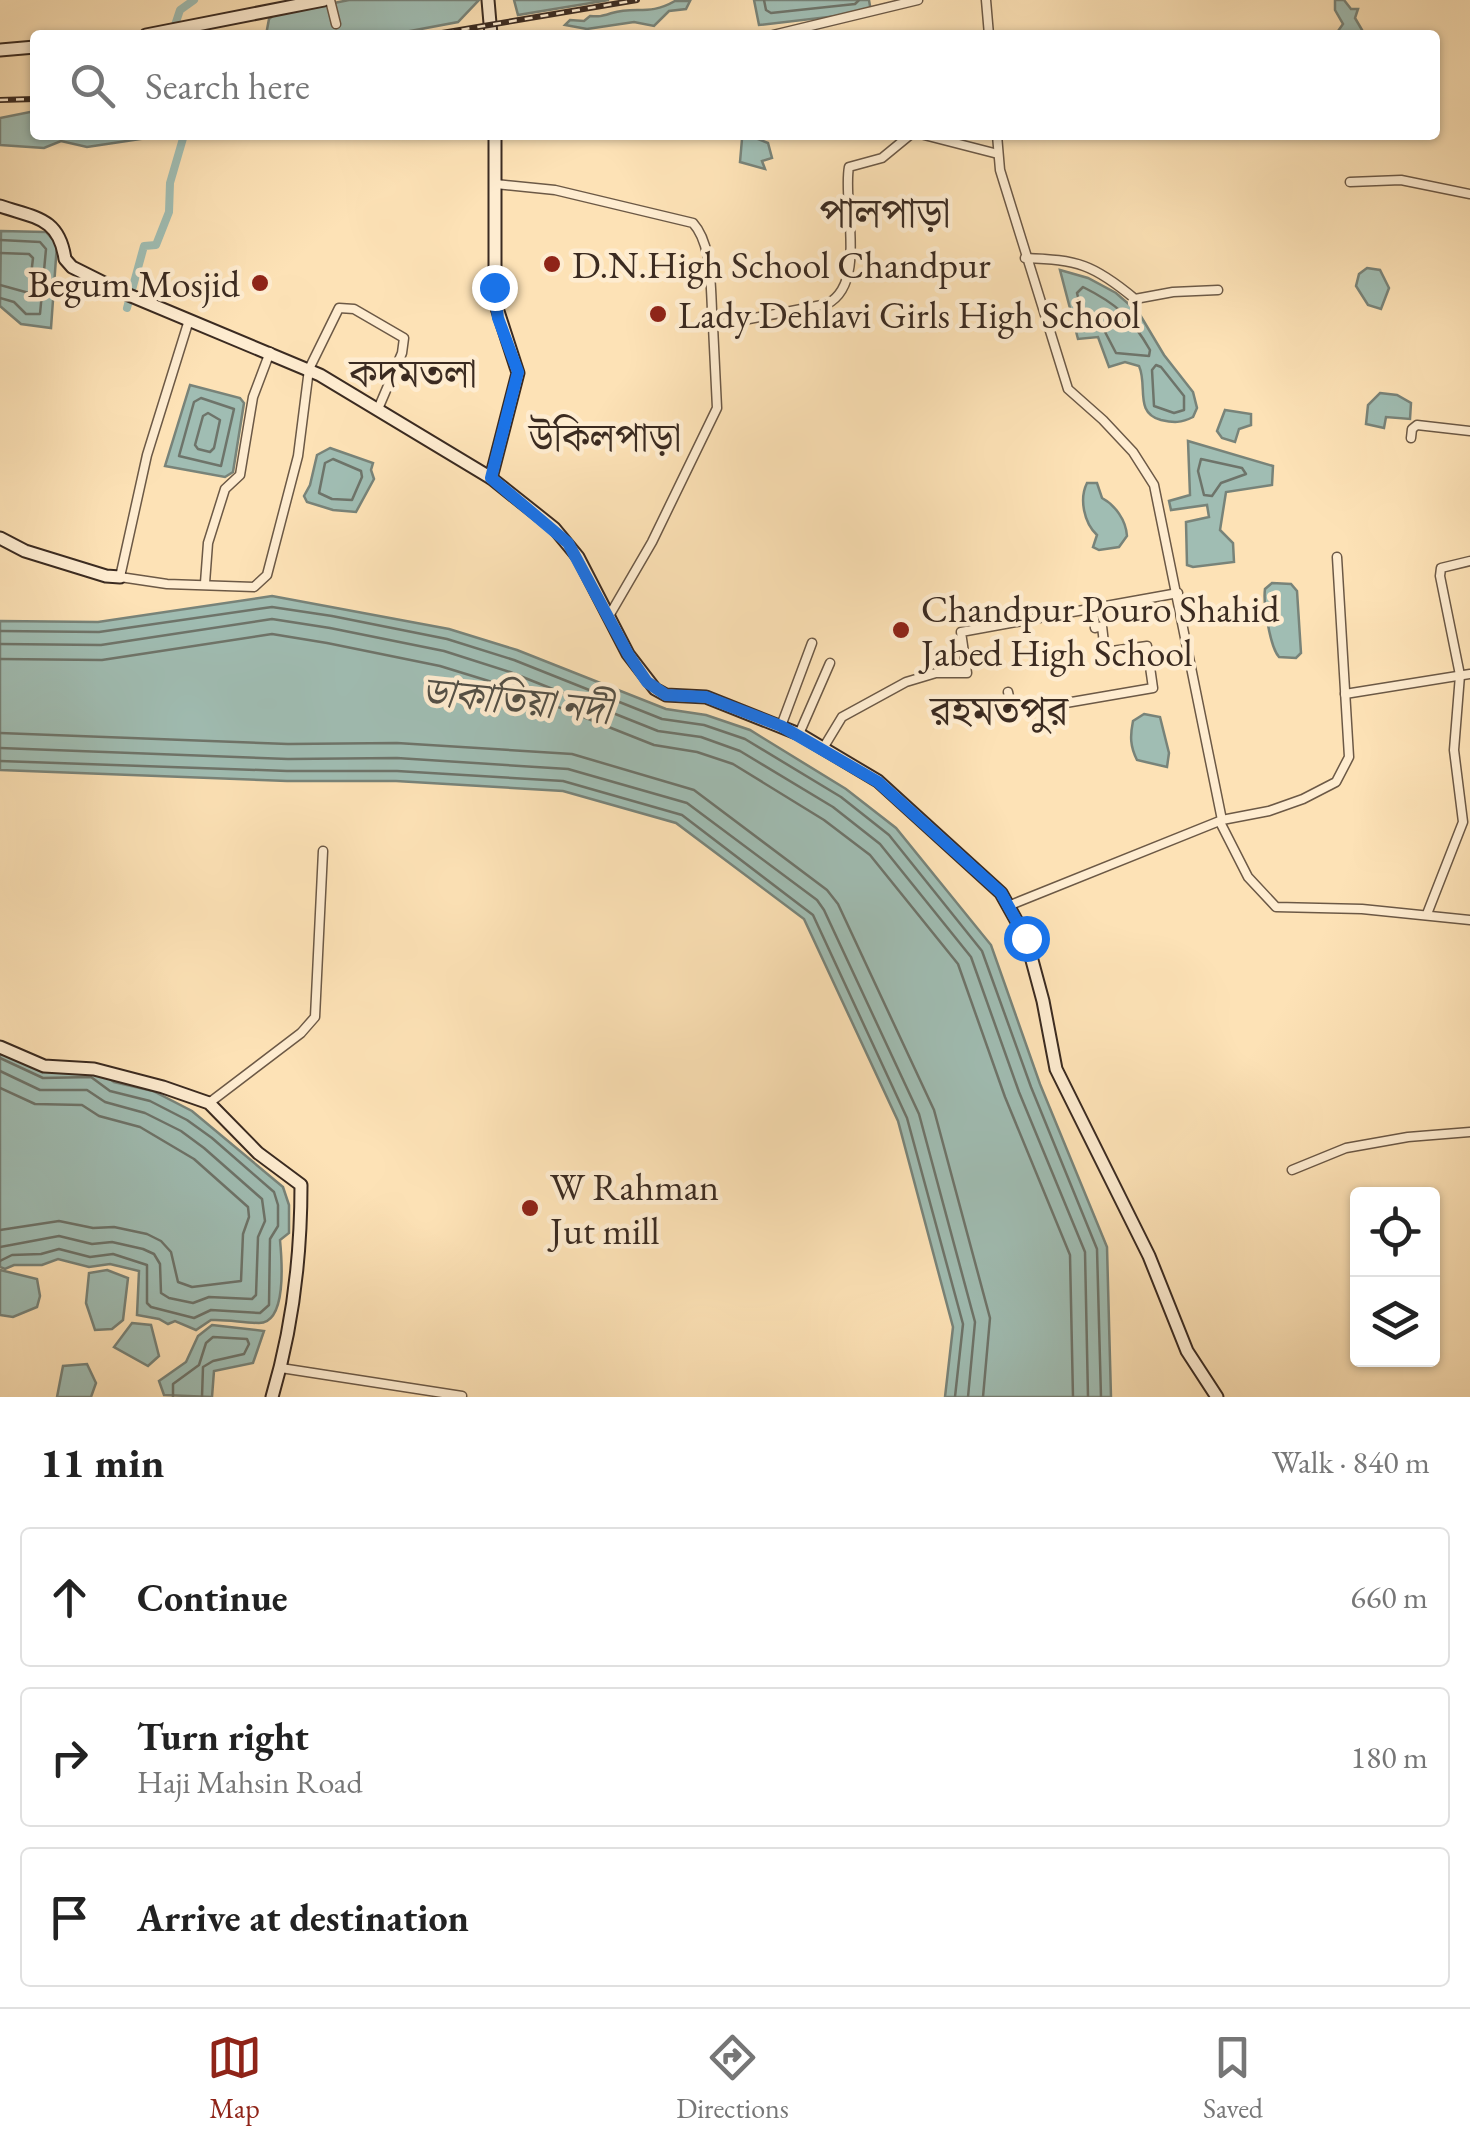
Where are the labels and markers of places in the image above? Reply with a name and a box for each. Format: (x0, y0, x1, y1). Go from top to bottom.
place label: D.N.High School Chandpur (572, 240, 991, 289)
marker: D.N.High School Chandpur (541, 253, 563, 275)
place label: Begum Mosjid (27, 259, 241, 308)
marker: Begum Mosjid (249, 272, 271, 294)
place label: Lady Dehlavi Girls High School (678, 290, 1140, 339)
marker: Lady Dehlavi Girls High School (647, 303, 669, 325)
place label: Chandpur Pouro Shahid Jabed High School (918, 584, 1280, 677)
marker: Chandpur Pouro Shahid Jabed High School (890, 619, 912, 641)
place label: W Rahman Jut mill (547, 1162, 719, 1255)
marker: W Rahman Jut mill (519, 1197, 541, 1219)

